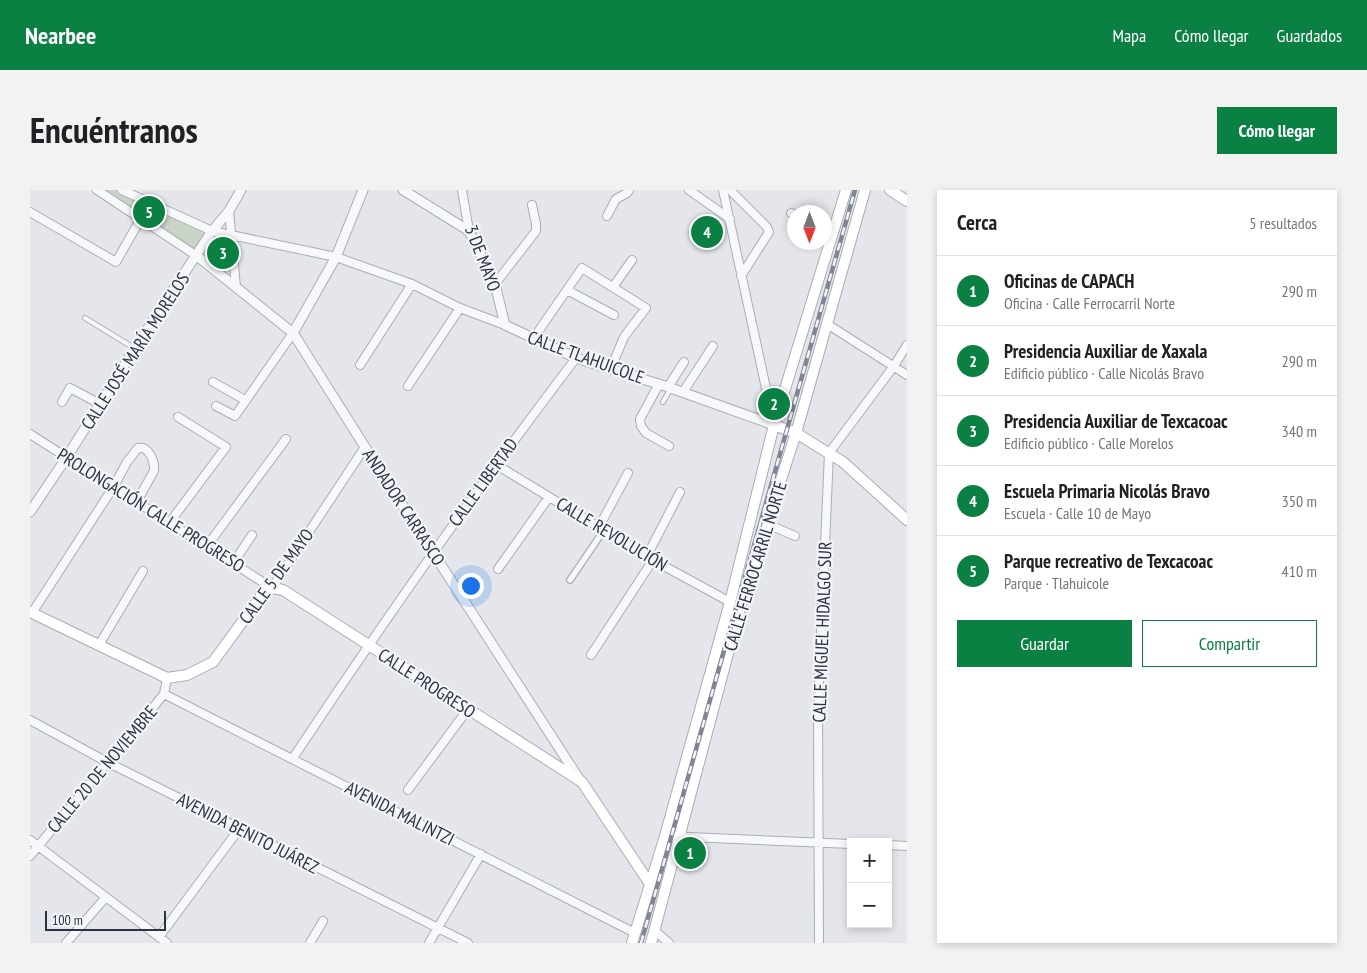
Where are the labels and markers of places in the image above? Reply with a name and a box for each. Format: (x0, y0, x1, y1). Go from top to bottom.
pin: 5 (133, 193, 165, 231)
pin: 4 (691, 213, 723, 251)
pin: 3 (207, 234, 239, 272)
pin: 2 (758, 385, 790, 423)
pin: 1 (674, 834, 706, 872)

